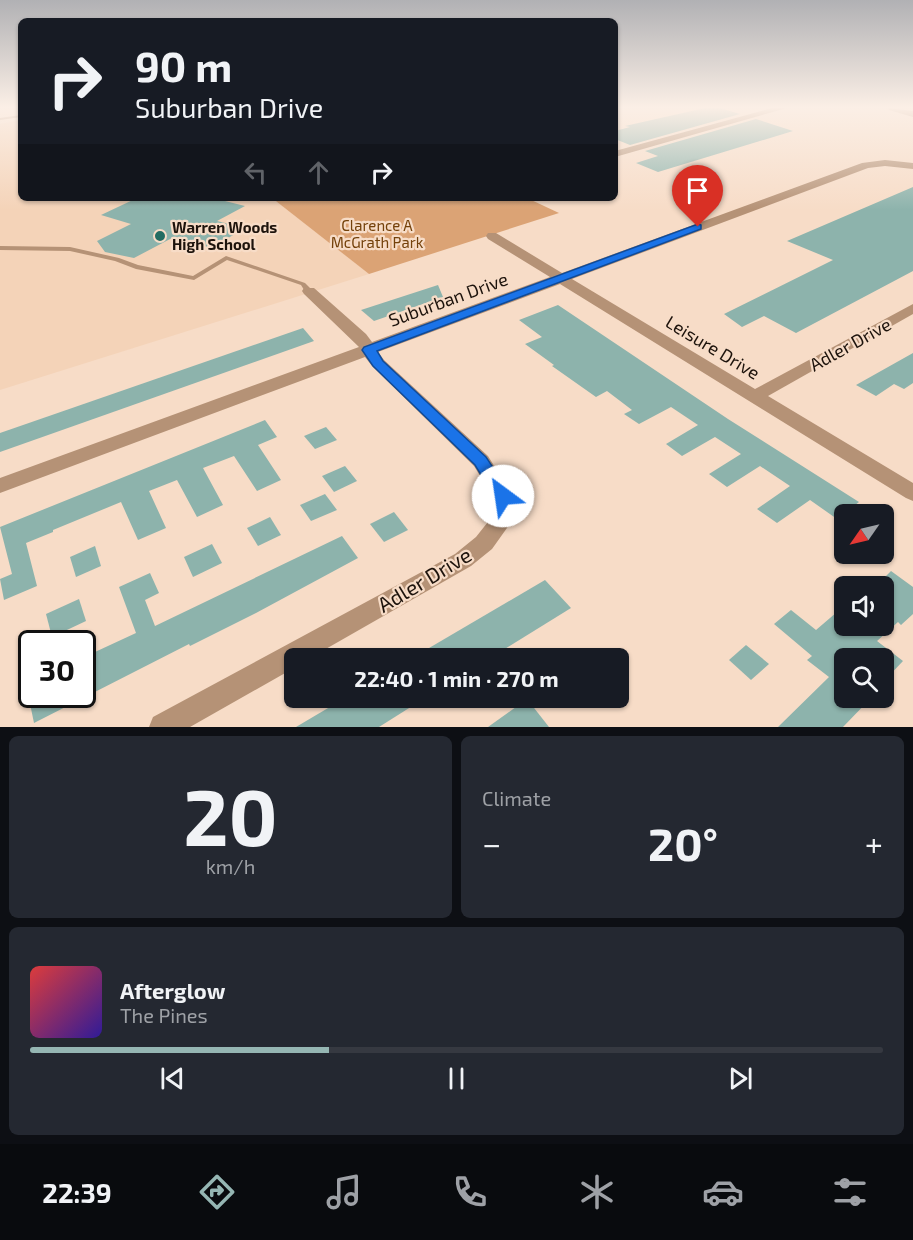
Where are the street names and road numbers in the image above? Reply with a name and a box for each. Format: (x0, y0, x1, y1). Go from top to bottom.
street label: Suburban Drive (385, 267, 511, 331)
street label: Leisure Drive (662, 310, 764, 384)
street label: Adler Drive (805, 313, 895, 375)
street label: Adler Drive (373, 541, 475, 617)

